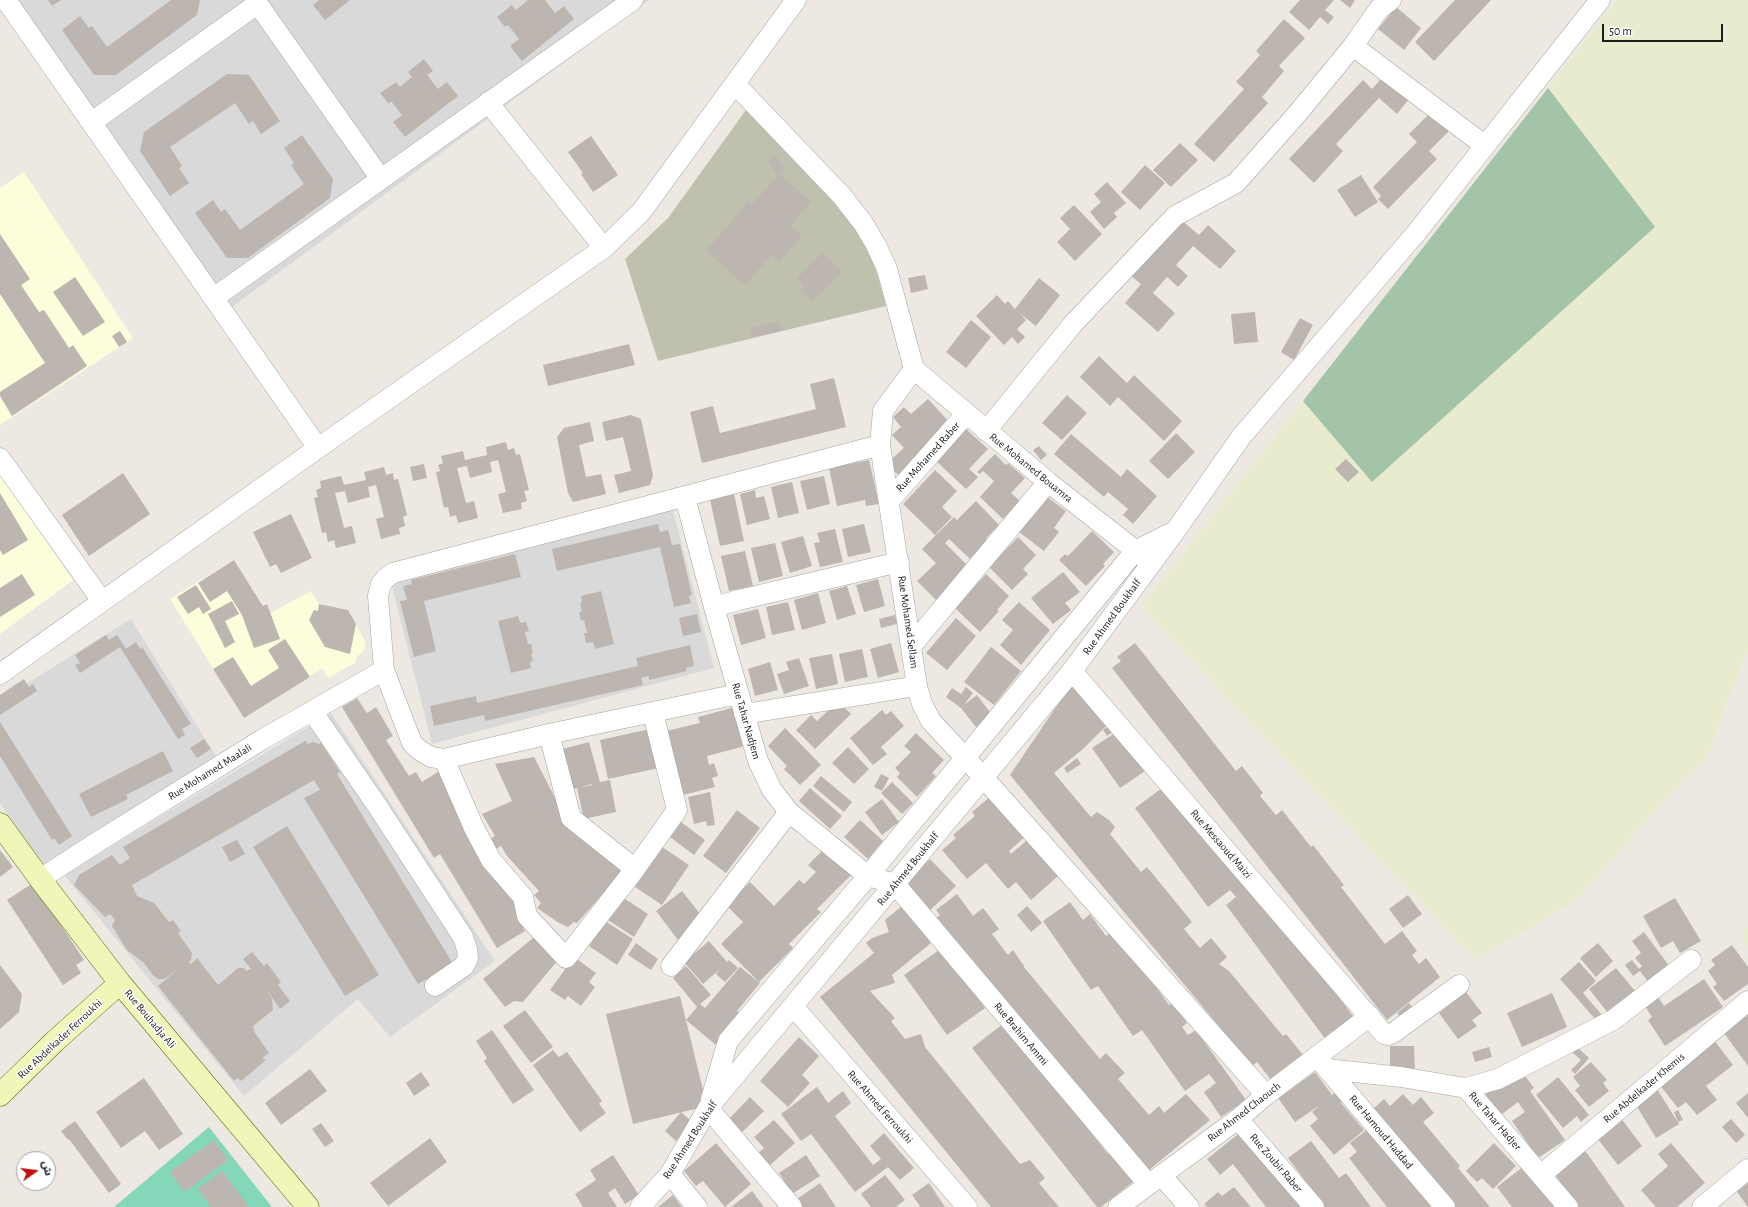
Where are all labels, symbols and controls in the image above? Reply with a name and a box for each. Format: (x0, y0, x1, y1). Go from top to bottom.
scale bar (1604, 16, 1725, 42)
text: 50 m (1609, 25, 1632, 37)
street label: Rue Mohamed Raber (893, 419, 963, 495)
street label: Rue Mohamed Bouamra (987, 430, 1075, 506)
street label: Rue Mohamed Sellam (895, 575, 921, 669)
street label: Rue Ahmed Boukhalf (1080, 577, 1144, 657)
street label: Rue Tahar Nadjem (729, 681, 763, 761)
street label: Rue Mohamed Maalali (166, 741, 254, 803)
street label: Rue Messaoud Maizi (1187, 807, 1255, 881)
street label: Rue Ahmed Boukhalf (874, 830, 942, 908)
street label: Rue Bouhadja Ali (121, 987, 179, 1051)
street label: Rue Abdelkader Ferroukhi (15, 996, 105, 1082)
street label: Rue Brahim Ammi (991, 1000, 1051, 1068)
street label: Rue Abdelkader Khemis (1601, 1050, 1687, 1126)
street label: Rue Ahmed Ferroukhi (845, 1068, 915, 1146)
street label: Rue Ahmed Chaouch (1205, 1079, 1283, 1145)
street label: Rue Tahar Hadjer (1466, 1089, 1524, 1153)
street label: Rue Hamoud Haddad (1346, 1092, 1416, 1172)
street label: Rue Ahmed Boukhalf (660, 1098, 720, 1182)
street label: Rue Zoubir Raber (1247, 1131, 1305, 1195)
north arrow (16, 1151, 56, 1191)
text: ش (40, 1160, 54, 1177)

